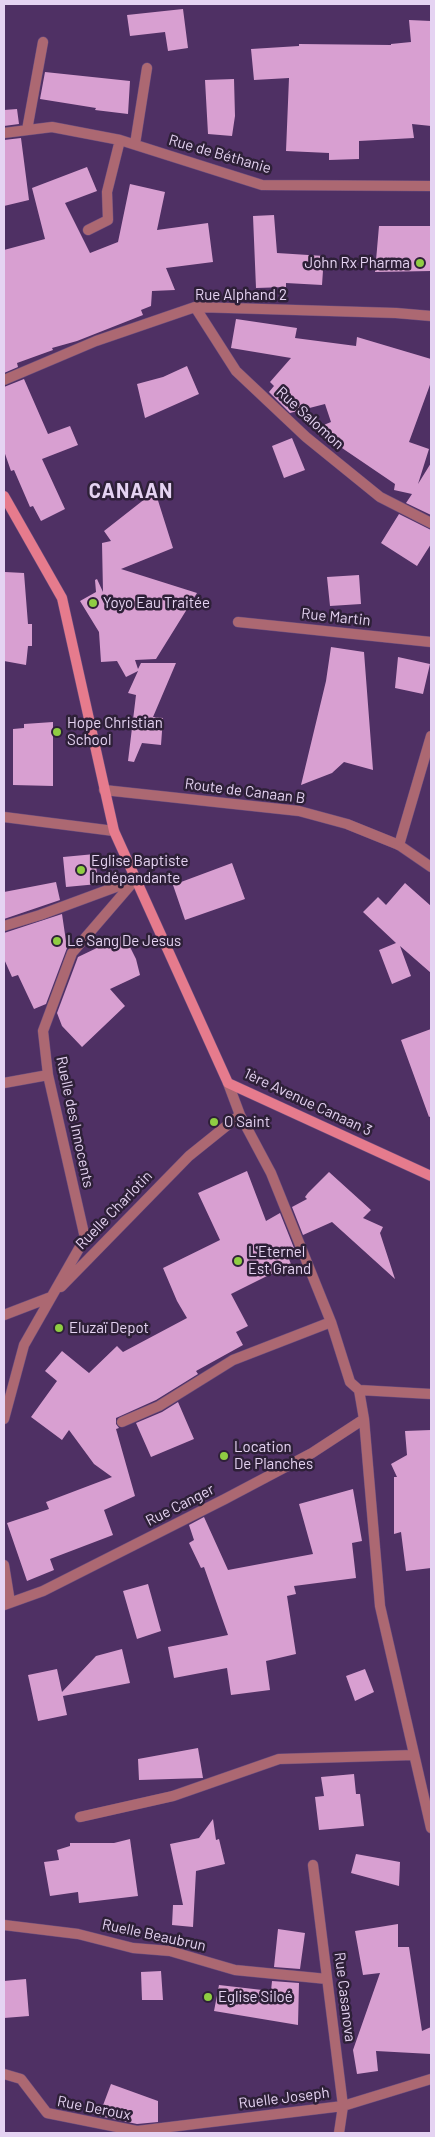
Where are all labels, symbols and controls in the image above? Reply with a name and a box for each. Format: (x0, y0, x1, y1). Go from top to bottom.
street label: Rue de Béthanie (167, 131, 273, 177)
place label: John Rx Pharma (305, 254, 410, 272)
marker: John Rx Pharma (414, 257, 426, 269)
street label: Rue Alphand 2 (195, 286, 287, 304)
street label: Rue Salomon (272, 383, 348, 453)
district label: CANAAN (88, 479, 174, 503)
place label: Yoyo Eau Traitée (103, 594, 210, 612)
marker: Yoyo Eau Traitée (87, 597, 99, 609)
street label: Rue Martin (300, 604, 372, 630)
place label: Hope Christian School (67, 714, 163, 749)
marker: Hope Christian School (51, 726, 63, 738)
street label: Route de Canaan B (184, 775, 306, 807)
place label: Eglise Baptiste Indépandante (91, 852, 189, 887)
marker: Eglise Baptiste Indépandante (75, 864, 87, 876)
place label: Le Sang De Jesus (67, 932, 181, 950)
marker: Le Sang De Jesus (51, 935, 63, 947)
street label: Ruelle des Innocents (52, 1055, 98, 1189)
street label: 1ère Avenue Canaan 3 (241, 1064, 375, 1140)
place label: O Saint (224, 1113, 270, 1131)
marker: O Saint (208, 1116, 220, 1128)
street label: Ruelle Charlotin (72, 1167, 156, 1253)
place label: L'Eternel Est Grand (248, 1243, 311, 1278)
marker: L'Eternel Est Grand (232, 1255, 244, 1267)
place label: Eluzaï Depot (69, 1319, 149, 1337)
marker: Eluzaï Depot (53, 1322, 65, 1334)
place label: Location De Planches (234, 1438, 313, 1473)
marker: Location De Planches (218, 1450, 230, 1462)
street label: Rue Canger (143, 1480, 217, 1530)
street label: Ruelle Beaubrun (100, 1915, 208, 1955)
street label: Rue Casanova (331, 1951, 359, 2043)
place label: Eglise Siloé (218, 1988, 293, 2006)
marker: Eglise Siloé (202, 1991, 214, 2003)
street label: Ruelle Joseph (237, 2083, 331, 2113)
street label: Rue Deroux (56, 2092, 132, 2124)

